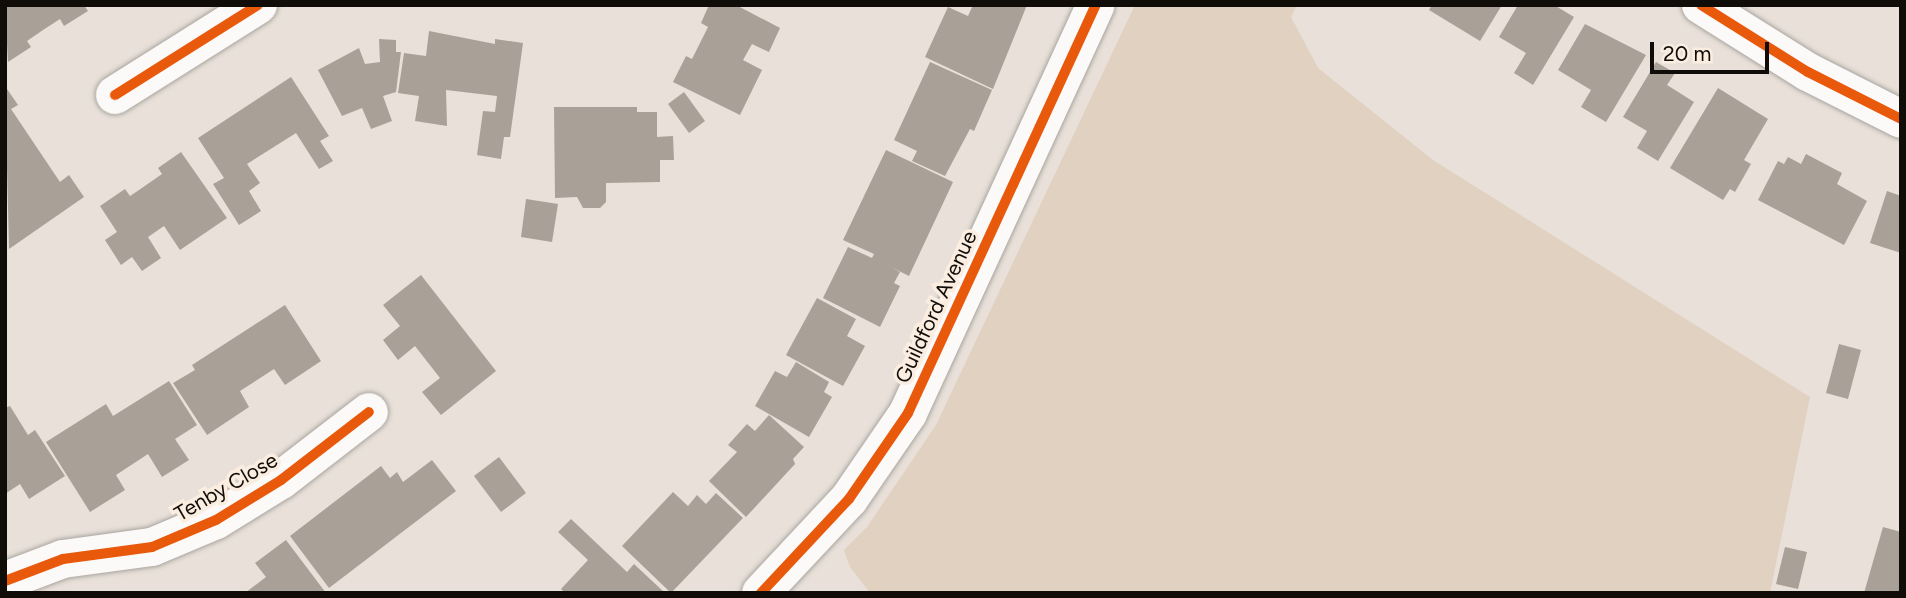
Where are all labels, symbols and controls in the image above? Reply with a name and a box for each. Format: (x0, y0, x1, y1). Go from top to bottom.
scale bar (1654, 28, 1773, 72)
text: 20 m (1663, 41, 1711, 66)
street label: Guildford Avenue (890, 227, 982, 387)
street label: Tenby Close (170, 447, 282, 527)

